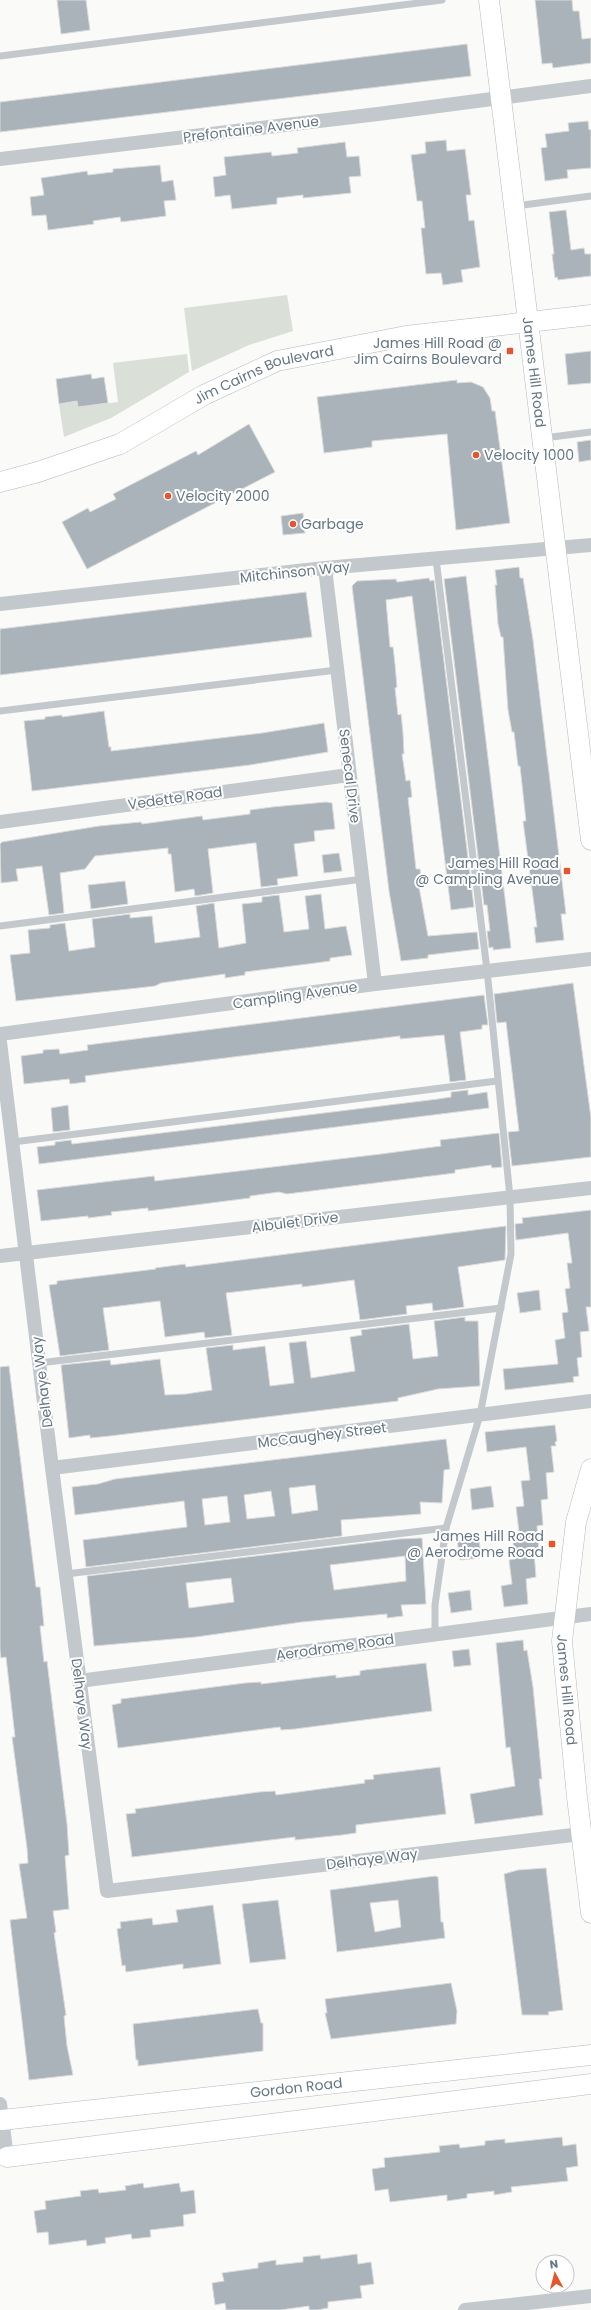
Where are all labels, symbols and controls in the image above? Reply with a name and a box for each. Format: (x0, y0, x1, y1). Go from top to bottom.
street label: Prefontaine Avenue (182, 111, 320, 147)
street label: James Hill Road (518, 316, 551, 429)
place label: James Hill Road @ Jim Cairns Boulevard (353, 333, 502, 369)
street label: Jim Cairns Boulevard (190, 340, 336, 409)
marker: James Hill Road @ Jim Cairns Boulevard (505, 346, 515, 356)
place label: Velocity 1000 (484, 445, 574, 465)
marker: Velocity 1000 (471, 450, 481, 460)
place label: Velocity 2000 (176, 486, 270, 506)
marker: Velocity 2000 (163, 491, 173, 501)
place label: Garbage (301, 514, 364, 534)
marker: Garbage (288, 519, 298, 529)
street label: Mitchinson Way (239, 556, 351, 588)
street label: Senecal Drive (334, 728, 366, 825)
street label: Vedette Road (126, 781, 224, 815)
place label: James Hill Road @ Campling Avenue (415, 853, 559, 889)
marker: James Hill Road @ Campling Avenue (562, 866, 572, 876)
street label: Campling Avenue (231, 976, 359, 1014)
street label: Albulet Drive (250, 1207, 340, 1237)
street label: Delhaye Way (26, 1335, 58, 1429)
street label: McCaughey Street (257, 1417, 387, 1453)
place label: James Hill Road @ Aerodrome Road (407, 1526, 544, 1562)
marker: James Hill Road @ Aerodrome Road (547, 1539, 557, 1549)
street label: Aerodrome Road (275, 1629, 395, 1665)
street label: James Hill Road (552, 1633, 582, 1746)
street label: Delhaye Way (66, 1657, 98, 1751)
street label: Delhaye Way (325, 1843, 419, 1875)
street label: Gordon Road (249, 2073, 343, 2103)
north arrow (535, 2254, 575, 2294)
text: N (549, 2256, 559, 2273)

